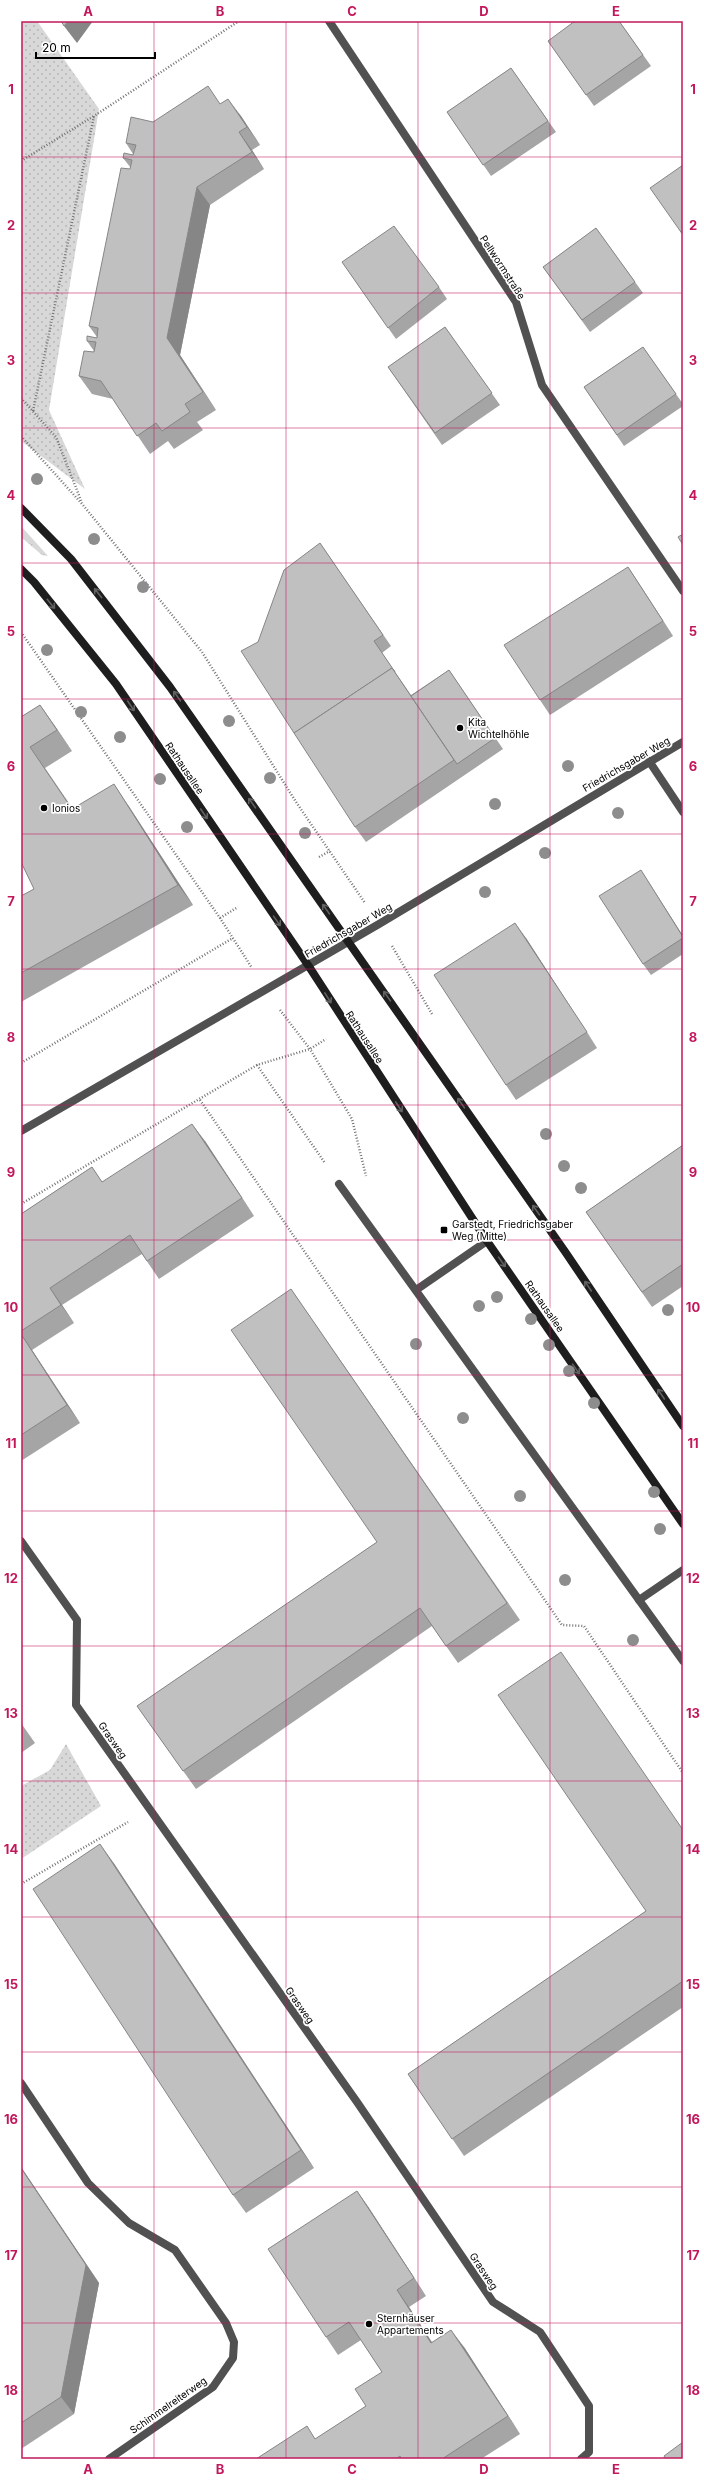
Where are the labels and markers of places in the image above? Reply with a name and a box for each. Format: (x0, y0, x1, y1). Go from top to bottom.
place label: Kita Wichtelhöhle (468, 716, 530, 740)
marker: Kita Wichtelhöhle (455, 723, 465, 733)
place label: Ionios (52, 802, 80, 814)
marker: Ionios (39, 803, 49, 813)
place label: Garstedt, Friedrichsgaber Weg (Mitte) (452, 1218, 573, 1242)
marker: Garstedt, Friedrichsgaber Weg (Mitte) (439, 1225, 449, 1235)
place label: Sternhäuser Appartements (377, 2312, 444, 2336)
marker: Sternhäuser Appartements (364, 2319, 374, 2329)

